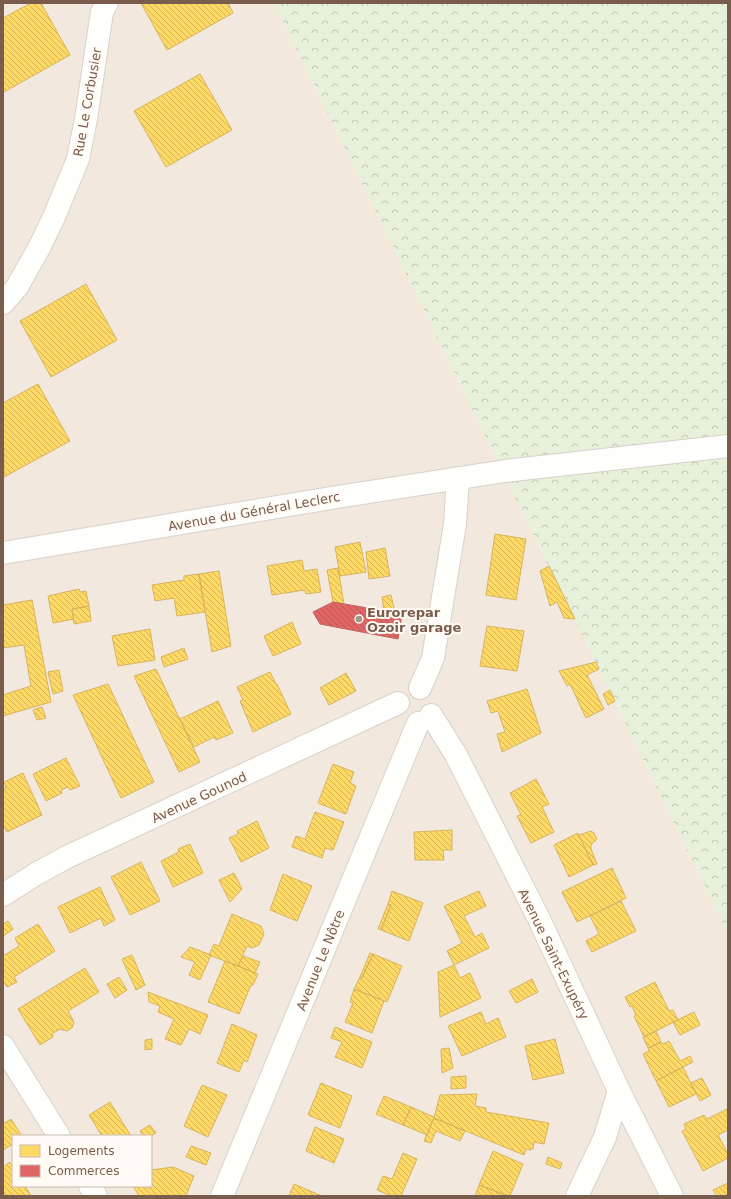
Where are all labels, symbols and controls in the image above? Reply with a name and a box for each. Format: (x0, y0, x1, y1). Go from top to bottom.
street label: Rue Le Corbusier (71, 46, 105, 158)
street label: Avenue du Général Leclerc (167, 489, 341, 534)
place label: Eurorepar Ozoir garage (367, 605, 462, 635)
marker: Eurorepar Ozoir garage (354, 614, 364, 624)
street label: Avenue Gounod (149, 769, 249, 826)
street label: Avenue Saint-Exupéry (515, 886, 592, 1022)
street label: Avenue Le Nôtre (293, 908, 348, 1013)
legend (12, 1135, 152, 1187)
text: Logements (48, 1144, 114, 1158)
text: Commerces (48, 1164, 119, 1178)

